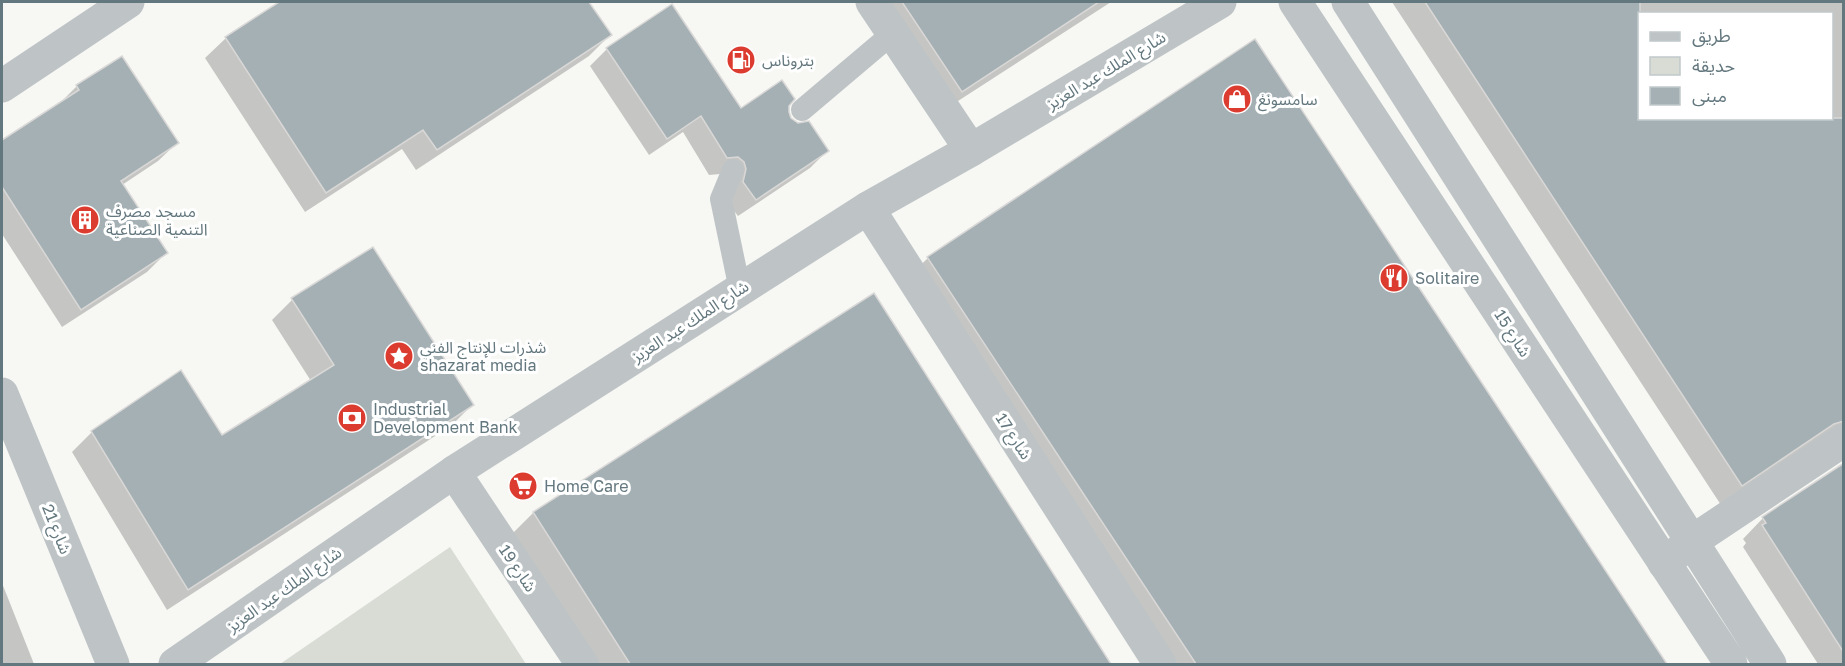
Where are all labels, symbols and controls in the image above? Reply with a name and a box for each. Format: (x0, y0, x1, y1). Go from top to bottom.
legend (1638, 12, 1833, 120)
text: طريق (1692, 24, 1731, 47)
street label: شارع الملك عبد العزيز (1042, 27, 1171, 116)
fuel station icon: بتروناس (725, 44, 757, 76)
place label: بتروناس (762, 50, 814, 70)
text: حديقة (1692, 54, 1735, 76)
shop icon: سامسونغ (1221, 83, 1253, 115)
text: مبنى (1692, 84, 1727, 107)
place label: سامسونغ (1258, 89, 1318, 112)
place label: مسجد مصرف التنمية الصناعية (106, 201, 208, 239)
building icon: مسجد مصرف التنمية الصناعية (69, 204, 101, 236)
restaurant icon: Solitaire (1378, 262, 1410, 294)
place label: Solitaire (1415, 268, 1479, 288)
street label: شارع الملك عبد العزيز (627, 276, 754, 369)
street label: شارع 15 (1488, 306, 1536, 362)
place label: شذرات للإنتاج الفني shazarat media (420, 337, 546, 375)
place icon: شذرات للإنتاج الفني shazarat media (383, 340, 415, 372)
place label: Industrial Development Bank (373, 399, 518, 437)
bank icon: Industrial Development Bank (336, 402, 368, 434)
street label: شارع 17 (989, 409, 1036, 465)
supermarket icon: Home Care (507, 470, 539, 502)
place label: Home Care (544, 476, 628, 496)
street label: شارع 21 (35, 501, 76, 558)
street label: شارع 19 (493, 541, 541, 597)
street label: شارع الملك عبد العزيز (222, 542, 347, 639)

